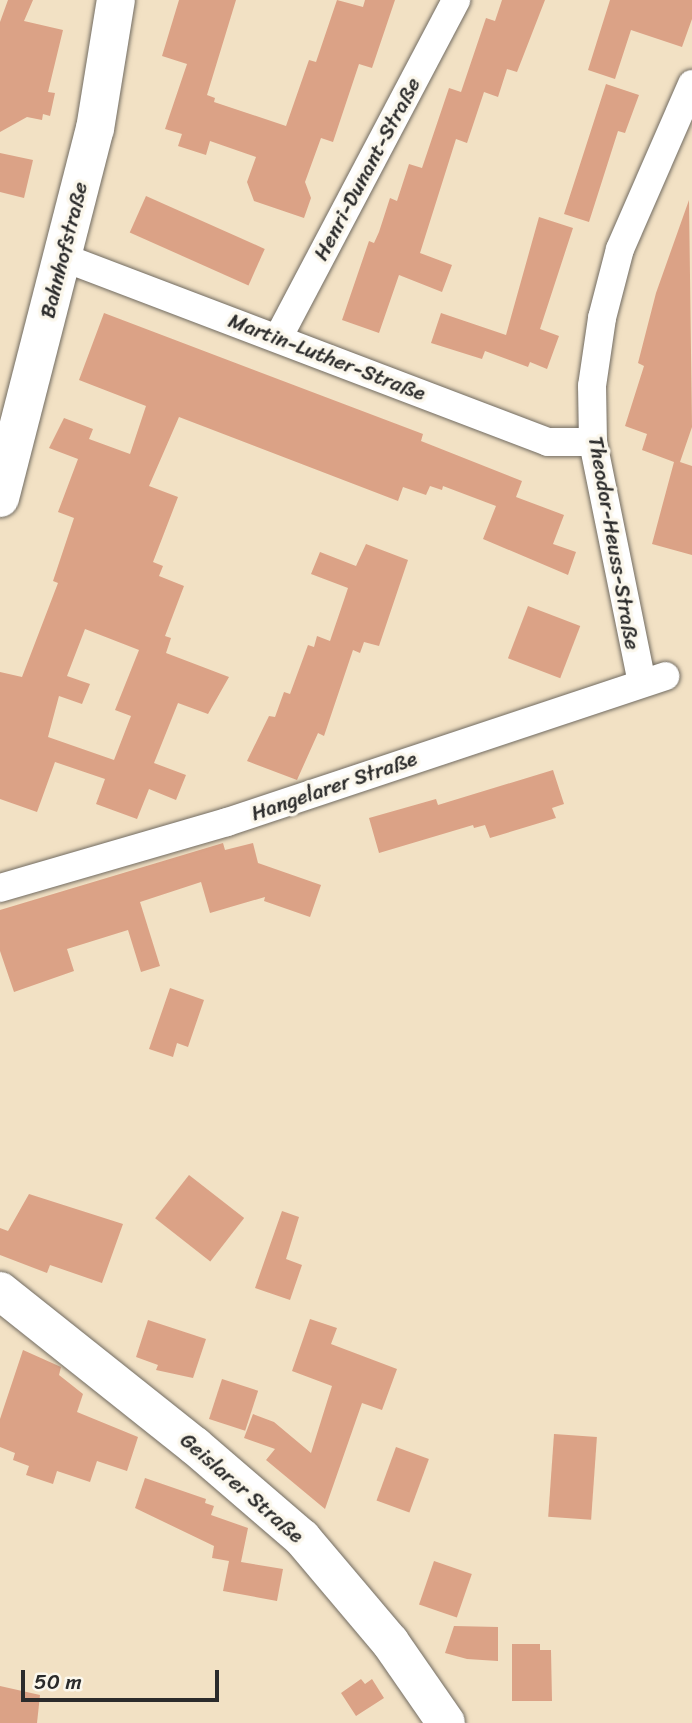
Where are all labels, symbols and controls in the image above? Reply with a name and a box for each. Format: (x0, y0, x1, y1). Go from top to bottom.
street label: Henri-Dunant-Straße (308, 73, 426, 265)
street label: Bahnhofstraße (35, 179, 93, 321)
street label: Martin-Luther-Straße (225, 308, 429, 406)
street label: Theodor-Heuss-Straße (583, 434, 645, 652)
street label: Hangelarer Straße (247, 746, 421, 826)
street label: Geislarer Straße (175, 1427, 309, 1549)
scale bar (24, 1656, 222, 1700)
text: 50 m (34, 1663, 82, 1701)

